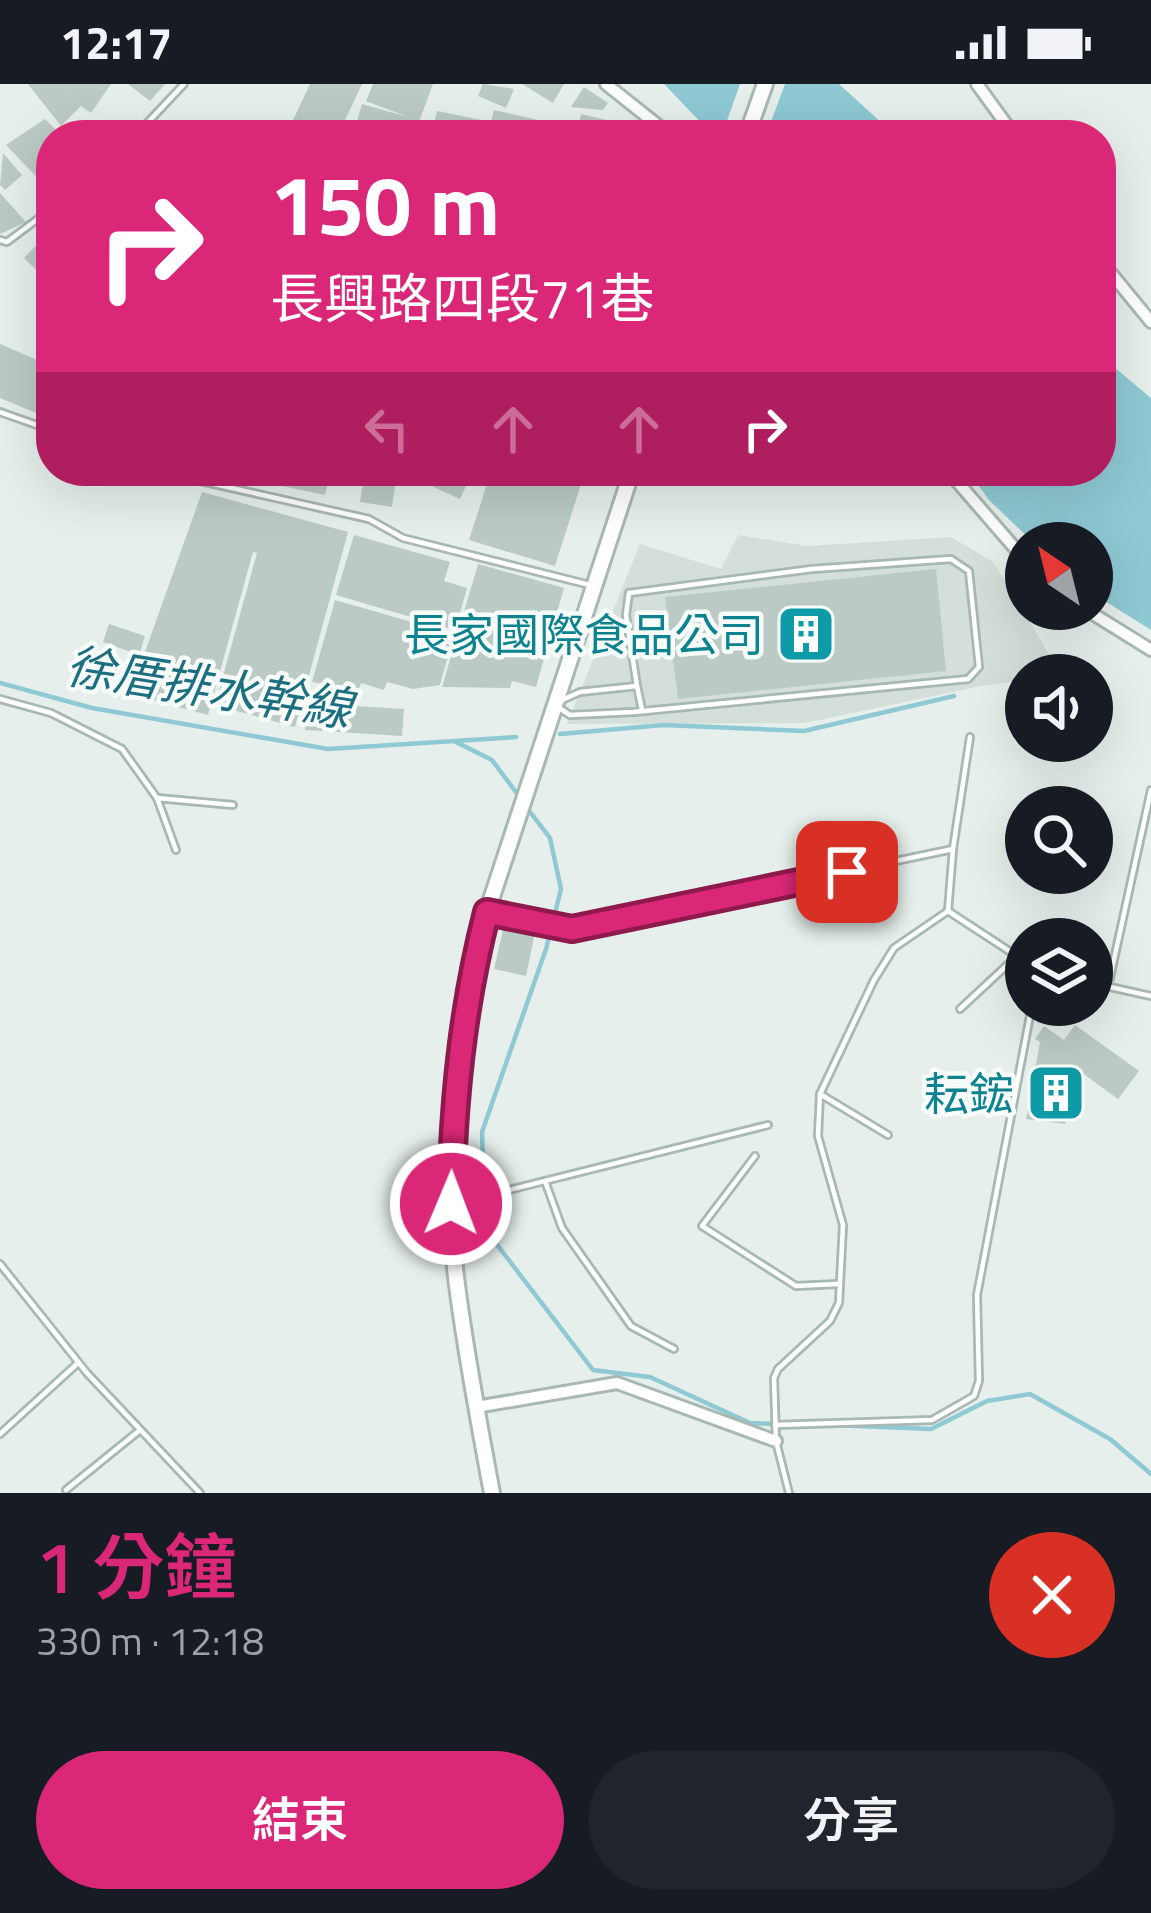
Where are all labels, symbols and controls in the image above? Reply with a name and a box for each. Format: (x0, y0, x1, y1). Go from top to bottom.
text: 12:17 (60, 8, 172, 76)
text: 150 m (270, 140, 500, 268)
icon: right (72, 168, 228, 324)
text: 長興路四段71巷 (270, 257, 654, 339)
icon: left (354, 396, 420, 462)
icon: ahead (480, 396, 546, 462)
icon: ahead (606, 396, 672, 462)
icon: right (732, 396, 798, 462)
north arrow (1005, 522, 1113, 630)
map controls (1005, 522, 1113, 1026)
place label: 長家國際食品公司 (404, 600, 764, 668)
building icon: 長家國際食品公司 (775, 603, 837, 665)
water label: 徐厝排水幹線 (61, 628, 362, 746)
button: sound (1005, 654, 1113, 762)
button: search (1005, 786, 1113, 894)
pin (796, 821, 898, 923)
icon: arrive (814, 839, 880, 905)
button: layers (1005, 918, 1113, 1026)
place label: 耘鋐 (924, 1059, 1014, 1127)
building icon: 耘鋐 (1025, 1062, 1087, 1124)
position arrow (388, 1141, 514, 1267)
text: 1 分鐘 (36, 1511, 236, 1621)
button: close (989, 1532, 1115, 1658)
text: 330 m · 12:18 (36, 1611, 264, 1670)
button: 結束 (36, 1751, 564, 1889)
button: 分享 (588, 1751, 1115, 1889)

